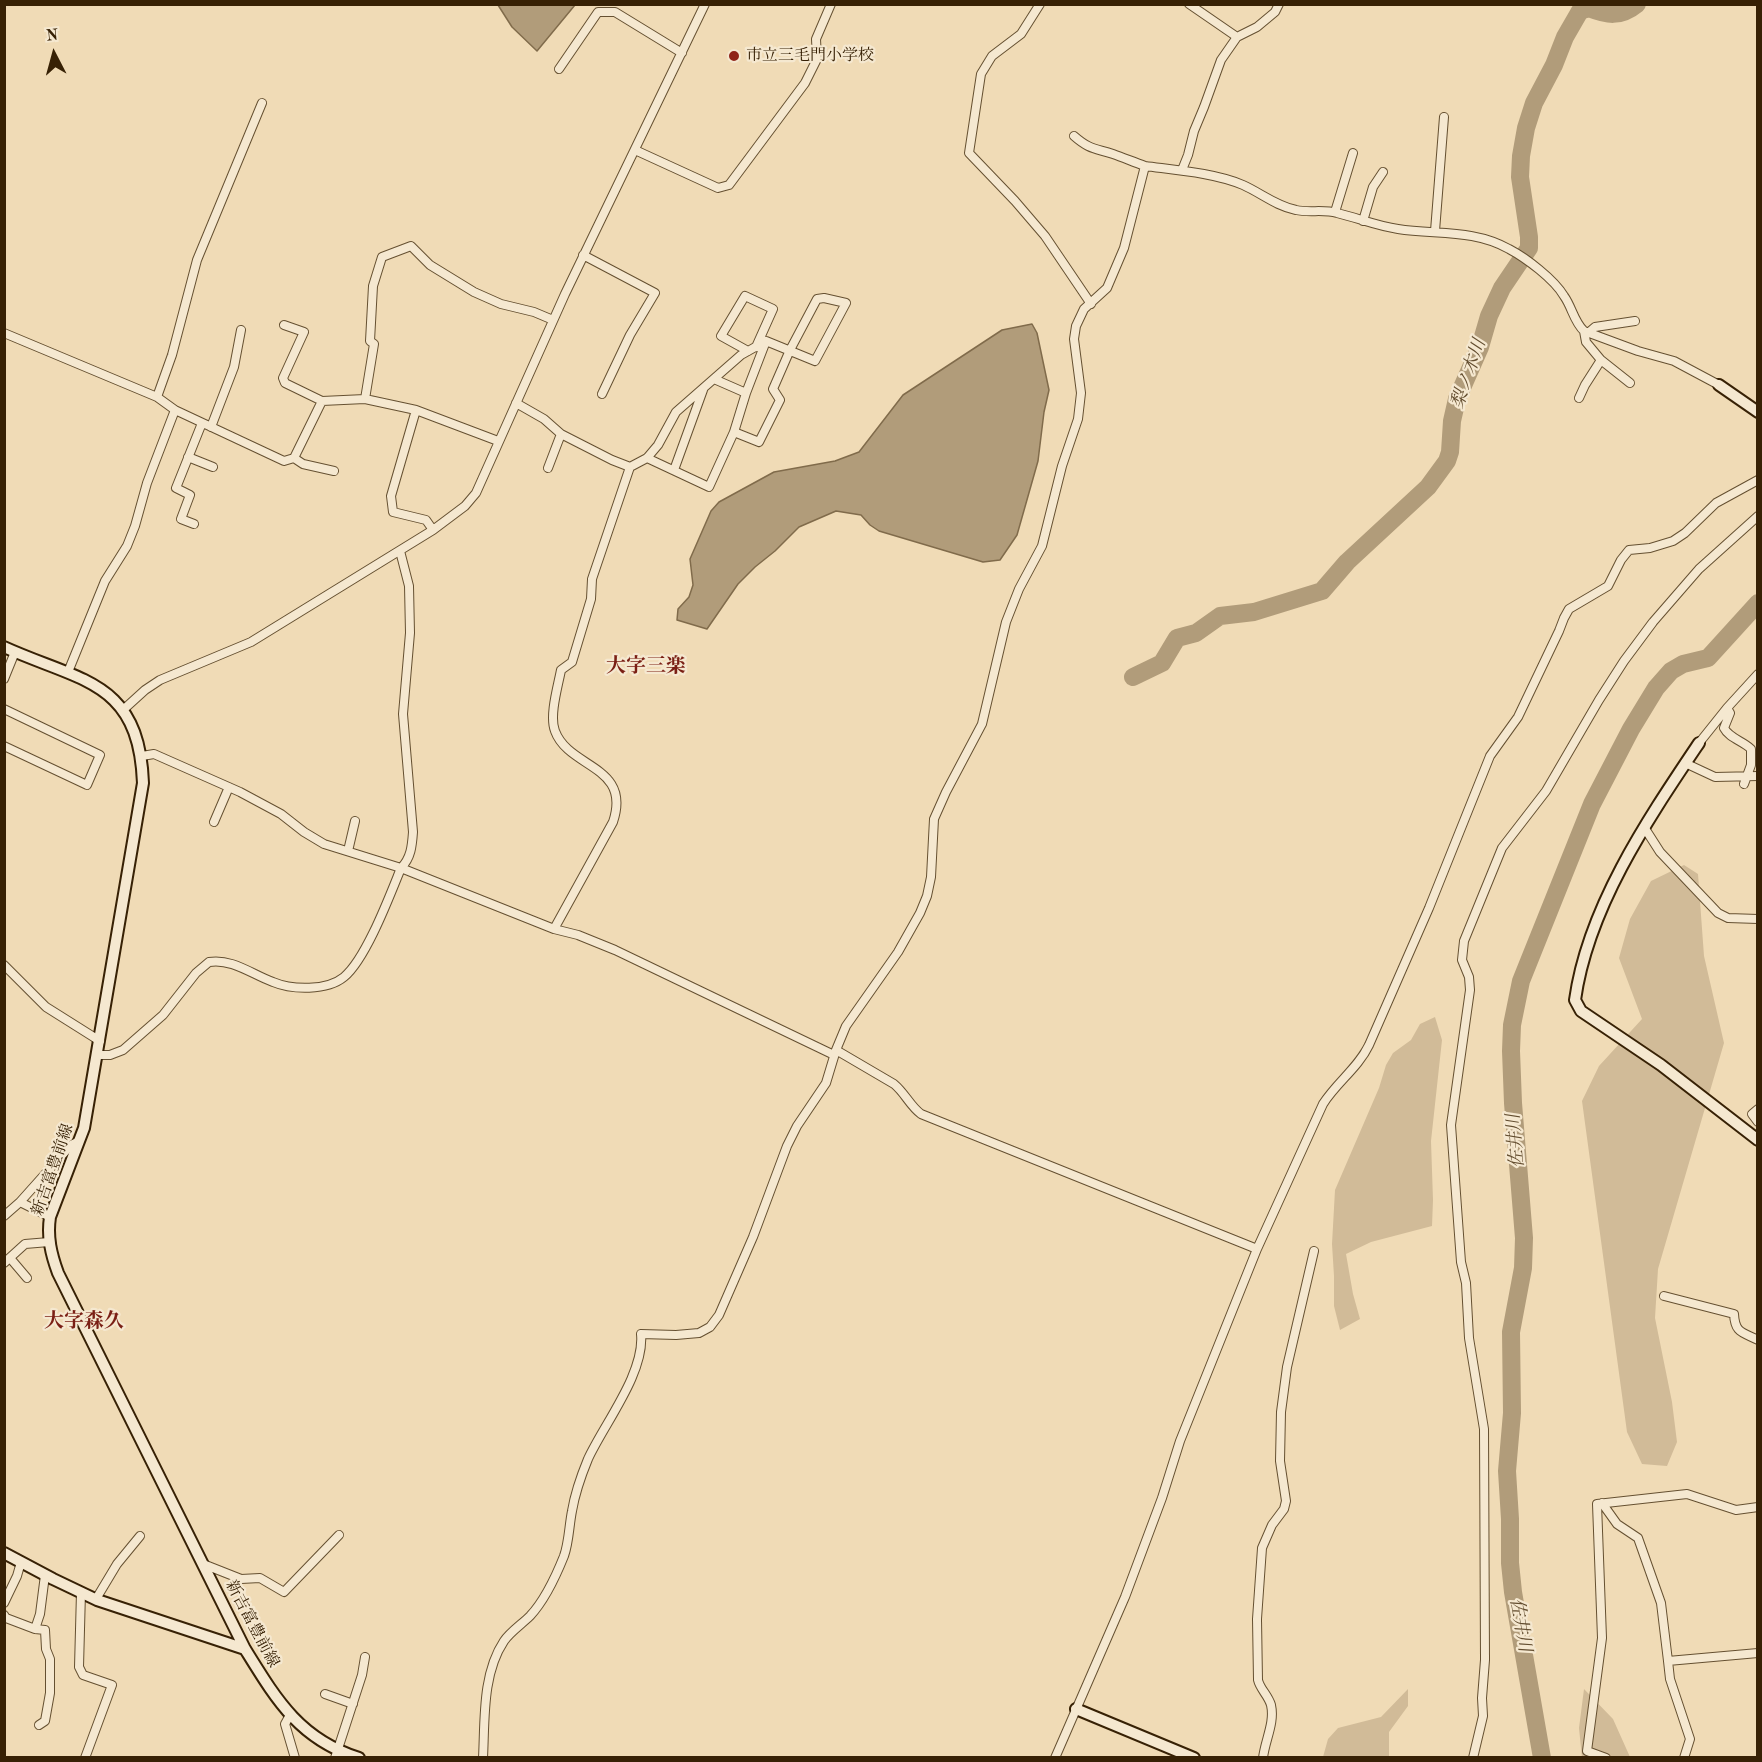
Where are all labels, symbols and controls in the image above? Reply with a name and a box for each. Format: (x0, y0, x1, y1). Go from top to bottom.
north arrow (24, 24, 84, 84)
text: N (45, 28, 59, 45)
place label: 市立三毛門小学校 (746, 46, 874, 66)
marker: 市立三毛門小学校 (727, 49, 741, 63)
water label: 梨ノ木川 (1447, 336, 1491, 412)
district label: 大字三楽 (606, 655, 686, 679)
water label: 佐井川 (1503, 1113, 1529, 1169)
street label: 新吉富豊前線 (28, 1121, 78, 1219)
district label: 大字森久 (44, 1310, 124, 1334)
street label: 新吉富豊前線 (221, 1577, 283, 1671)
water label: 佐井川 (1505, 1597, 1535, 1653)

